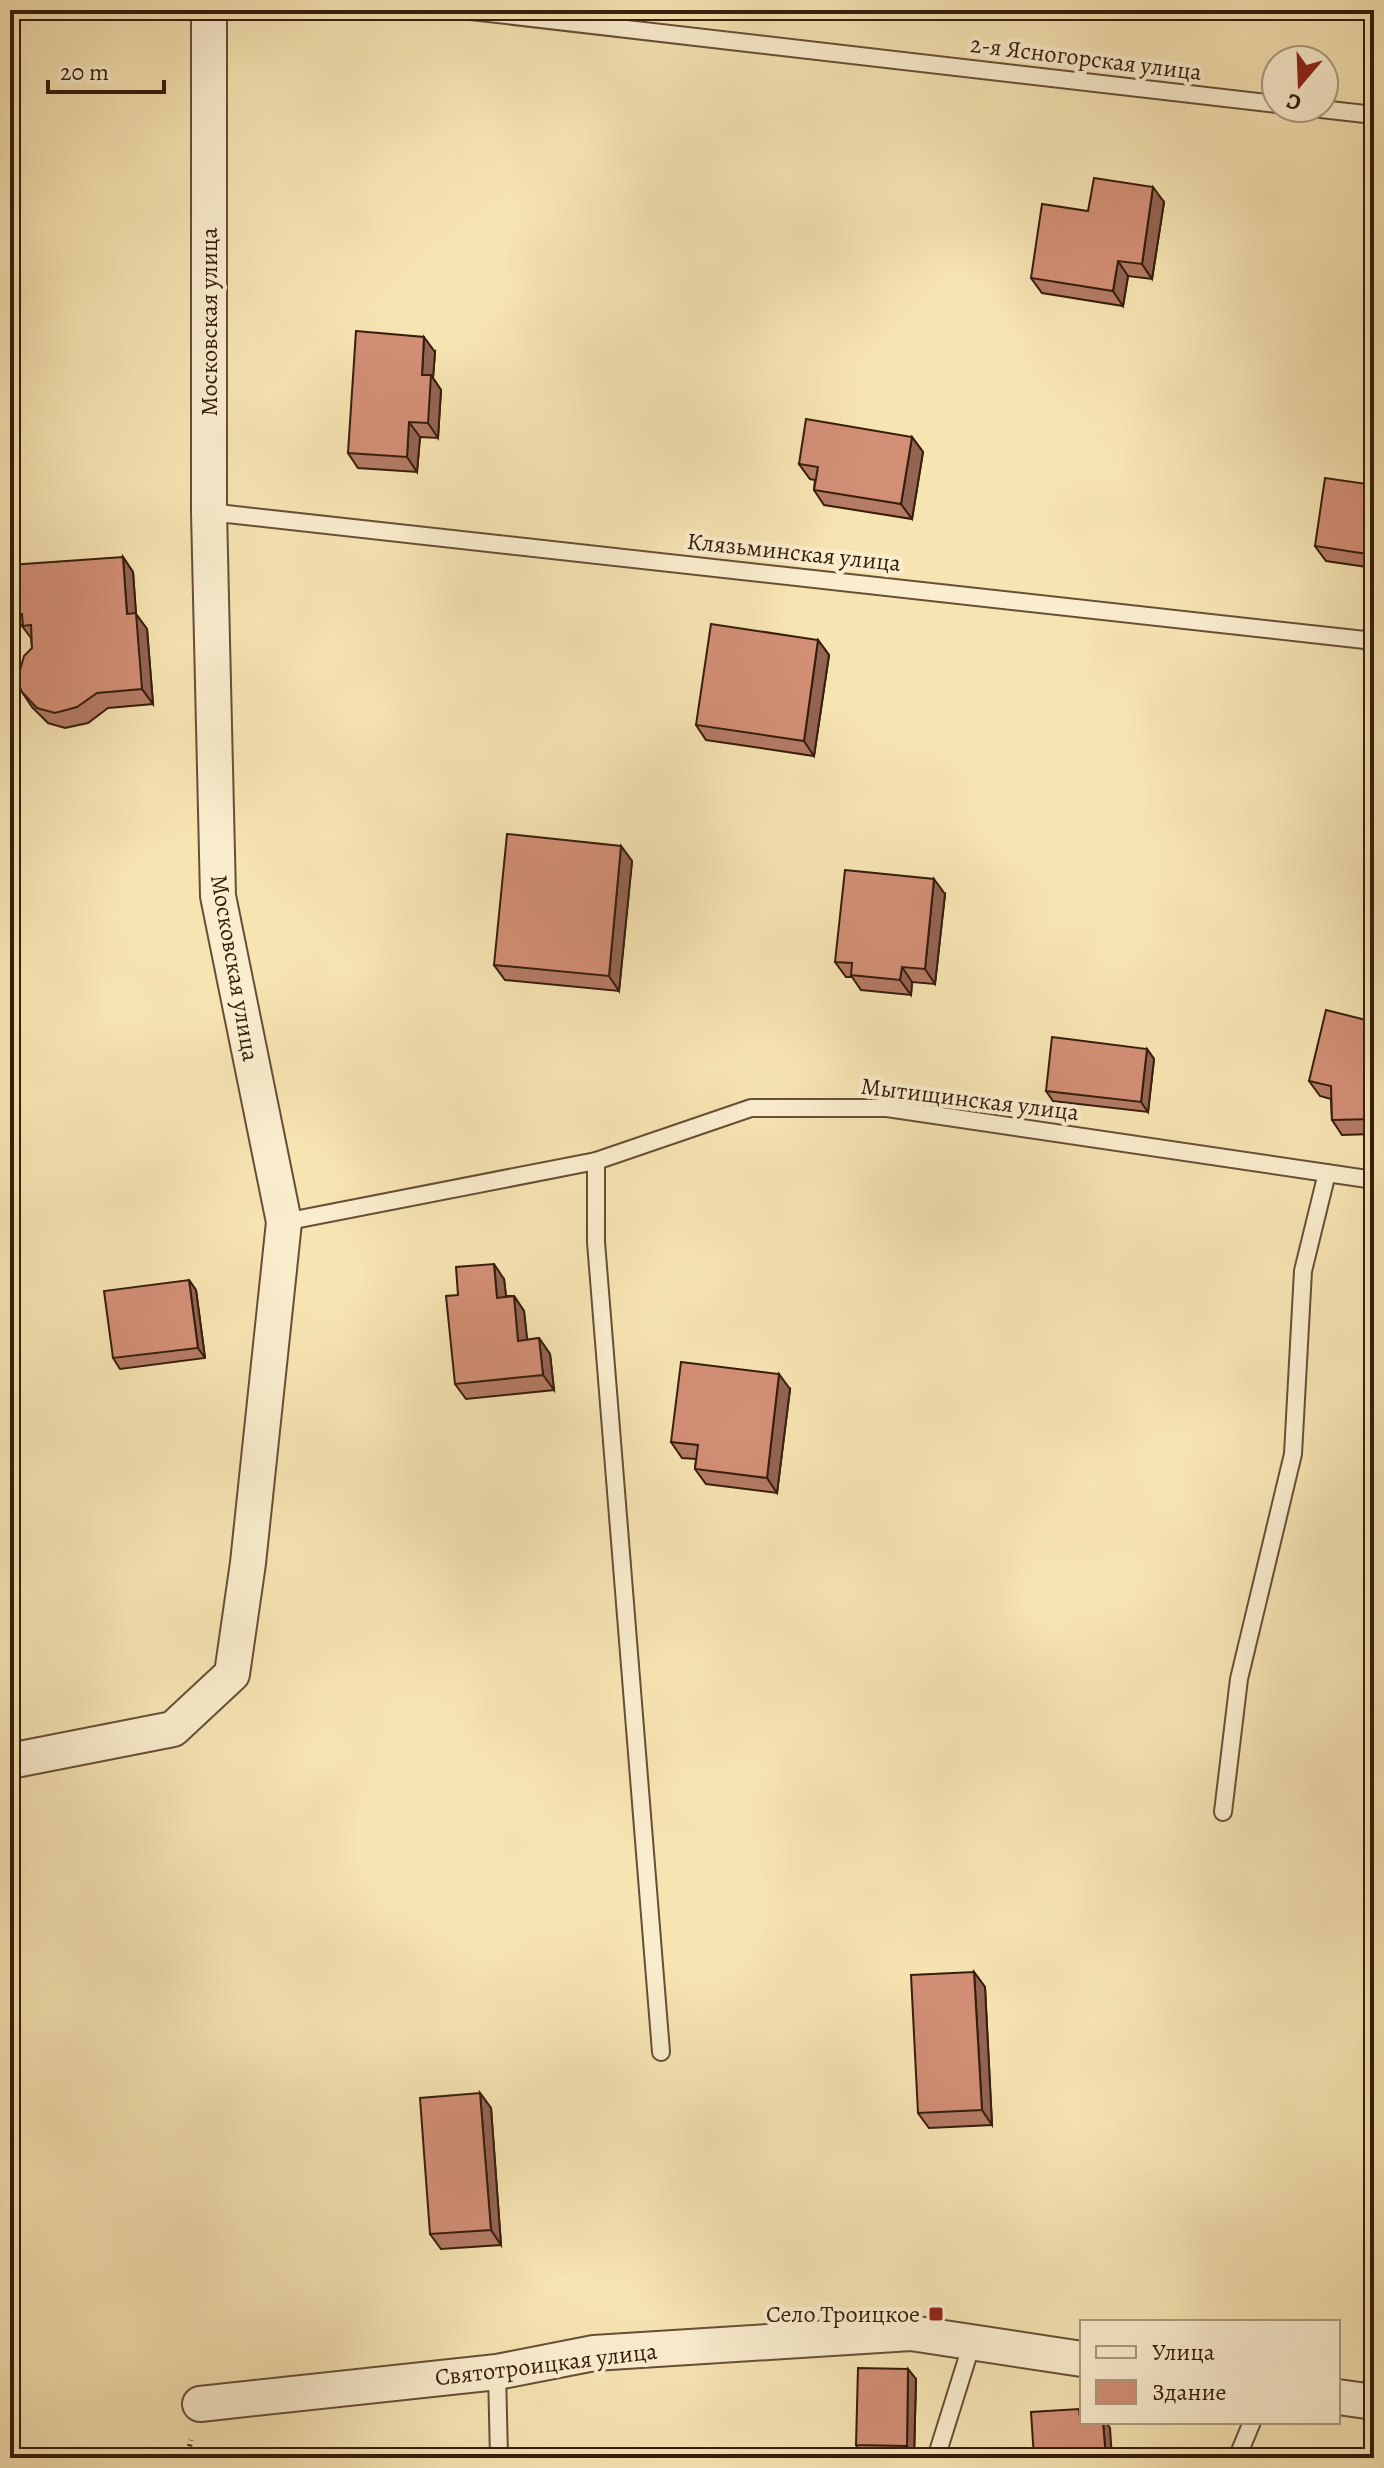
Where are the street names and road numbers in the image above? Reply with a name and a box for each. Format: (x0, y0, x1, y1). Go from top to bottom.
street label: 2-я Ясногорская улица (968, 28, 1204, 88)
street label: Московская улица (193, 228, 225, 416)
street label: Клязьминская улица (686, 525, 902, 579)
street label: Московская улица (203, 872, 267, 1064)
street label: Мытищинская улица (859, 1070, 1081, 1128)
street label: Святотроицкая улица (433, 2334, 659, 2394)

